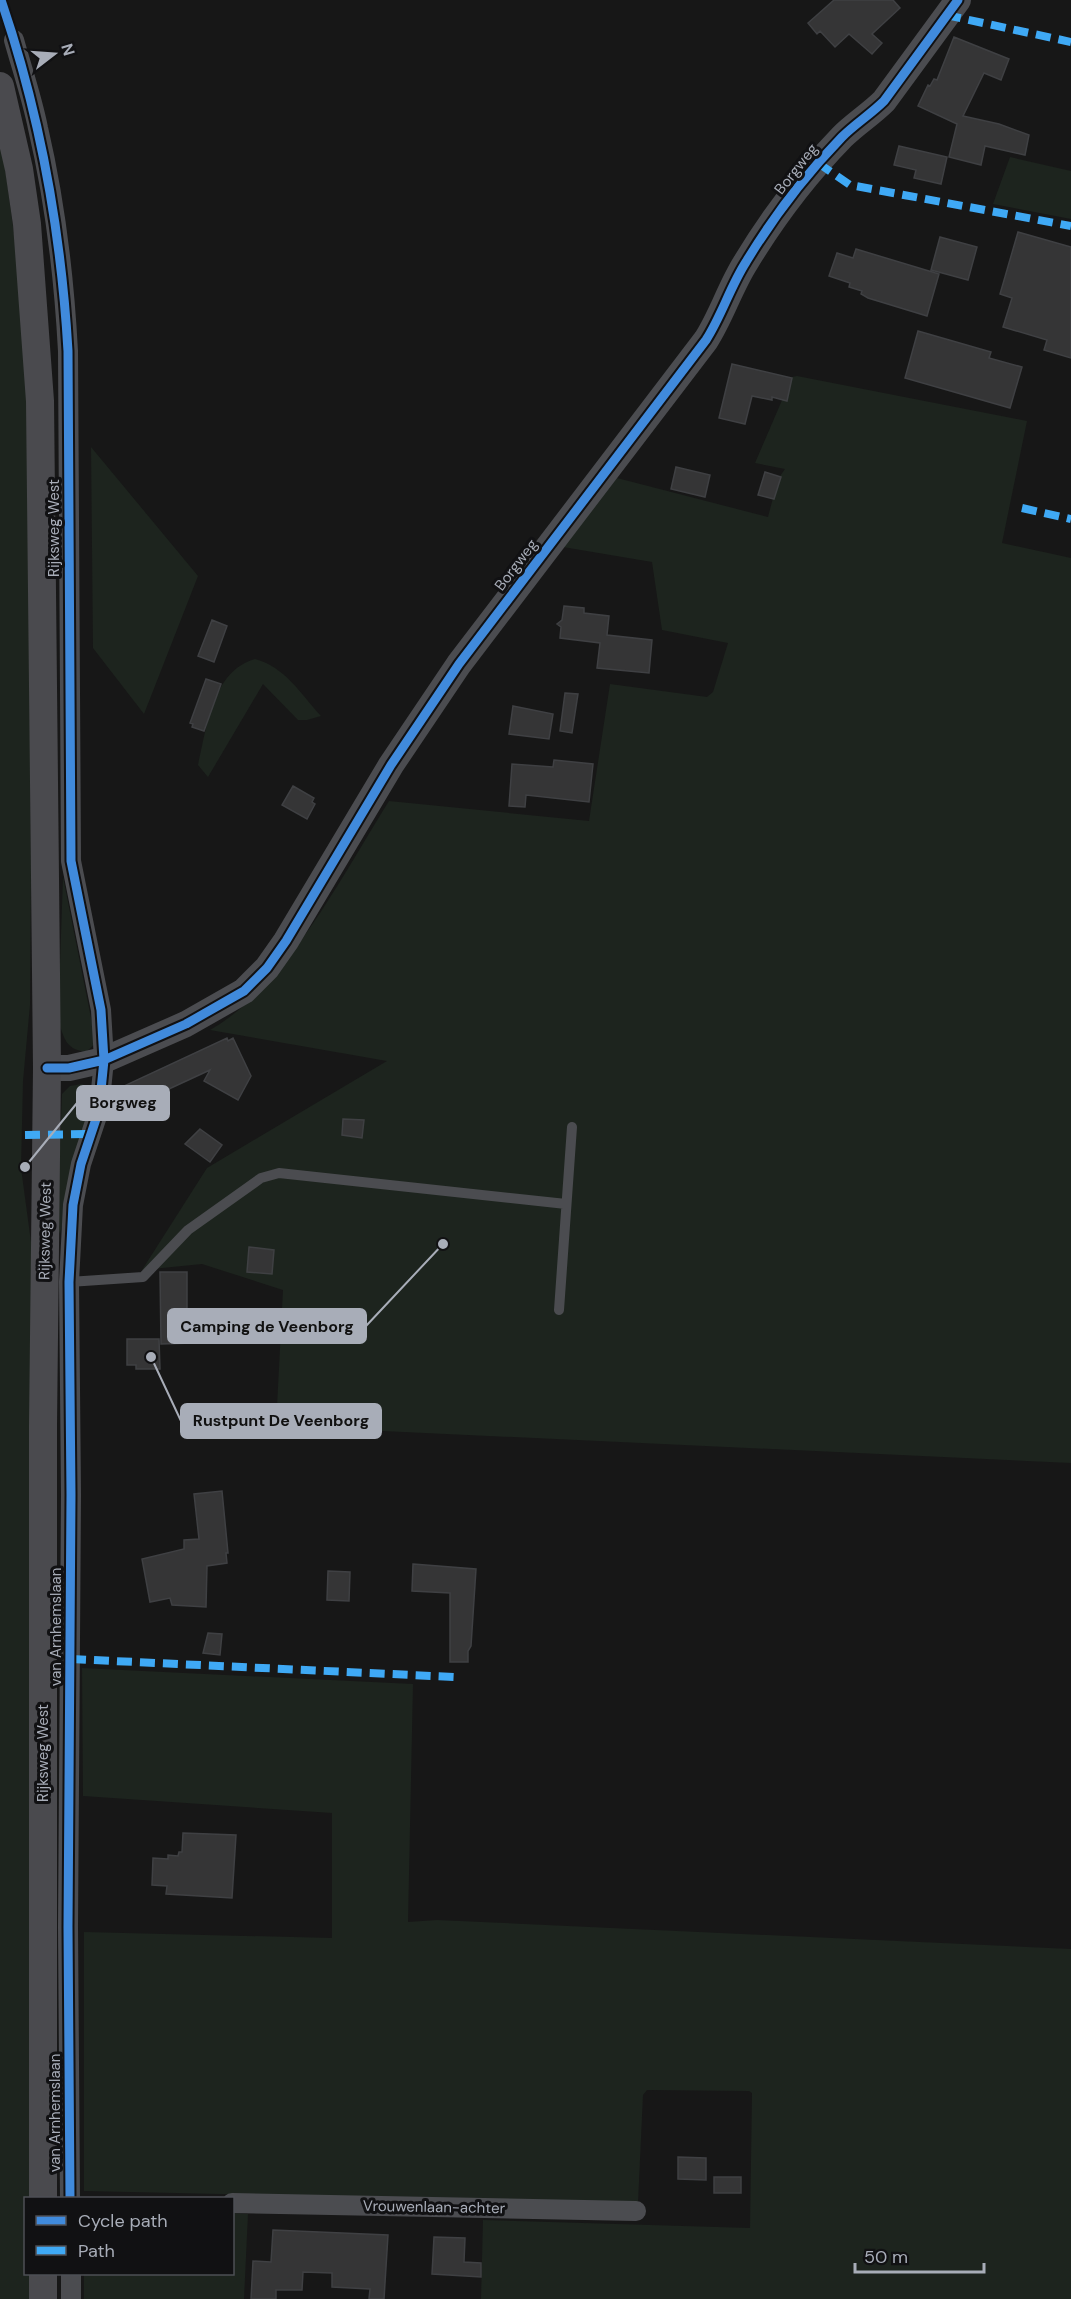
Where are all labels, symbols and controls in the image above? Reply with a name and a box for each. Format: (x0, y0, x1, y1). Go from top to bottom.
north arrow (24, 24, 84, 84)
text: N (56, 41, 80, 58)
street label: Borgweg (770, 139, 822, 199)
street label: Rijksweg West (44, 479, 64, 577)
street label: Borgweg (490, 535, 542, 595)
callout: Borgweg (77, 1086, 169, 1120)
text: Borgweg (89, 1092, 157, 1113)
street label: Rijksweg West (34, 1182, 56, 1280)
callout: Camping de Veenborg (168, 1309, 366, 1343)
text: Camping de Veenborg (180, 1316, 354, 1337)
callout: Rustpunt De Veenborg (181, 1404, 381, 1438)
text: Rustpunt De Veenborg (193, 1410, 369, 1431)
street label: van Arnhemslaan (46, 1568, 66, 1686)
street label: Rijksweg West (33, 1704, 53, 1802)
street label: van Arnhemslaan (45, 2054, 65, 2172)
street label: Vrouwenlaan-achter (363, 2196, 506, 2218)
legend (24, 2197, 234, 2275)
text: Cycle path (78, 2209, 168, 2233)
scale bar (855, 2236, 984, 2274)
text: Path (78, 2239, 115, 2263)
text: 50 m (864, 2245, 908, 2269)

